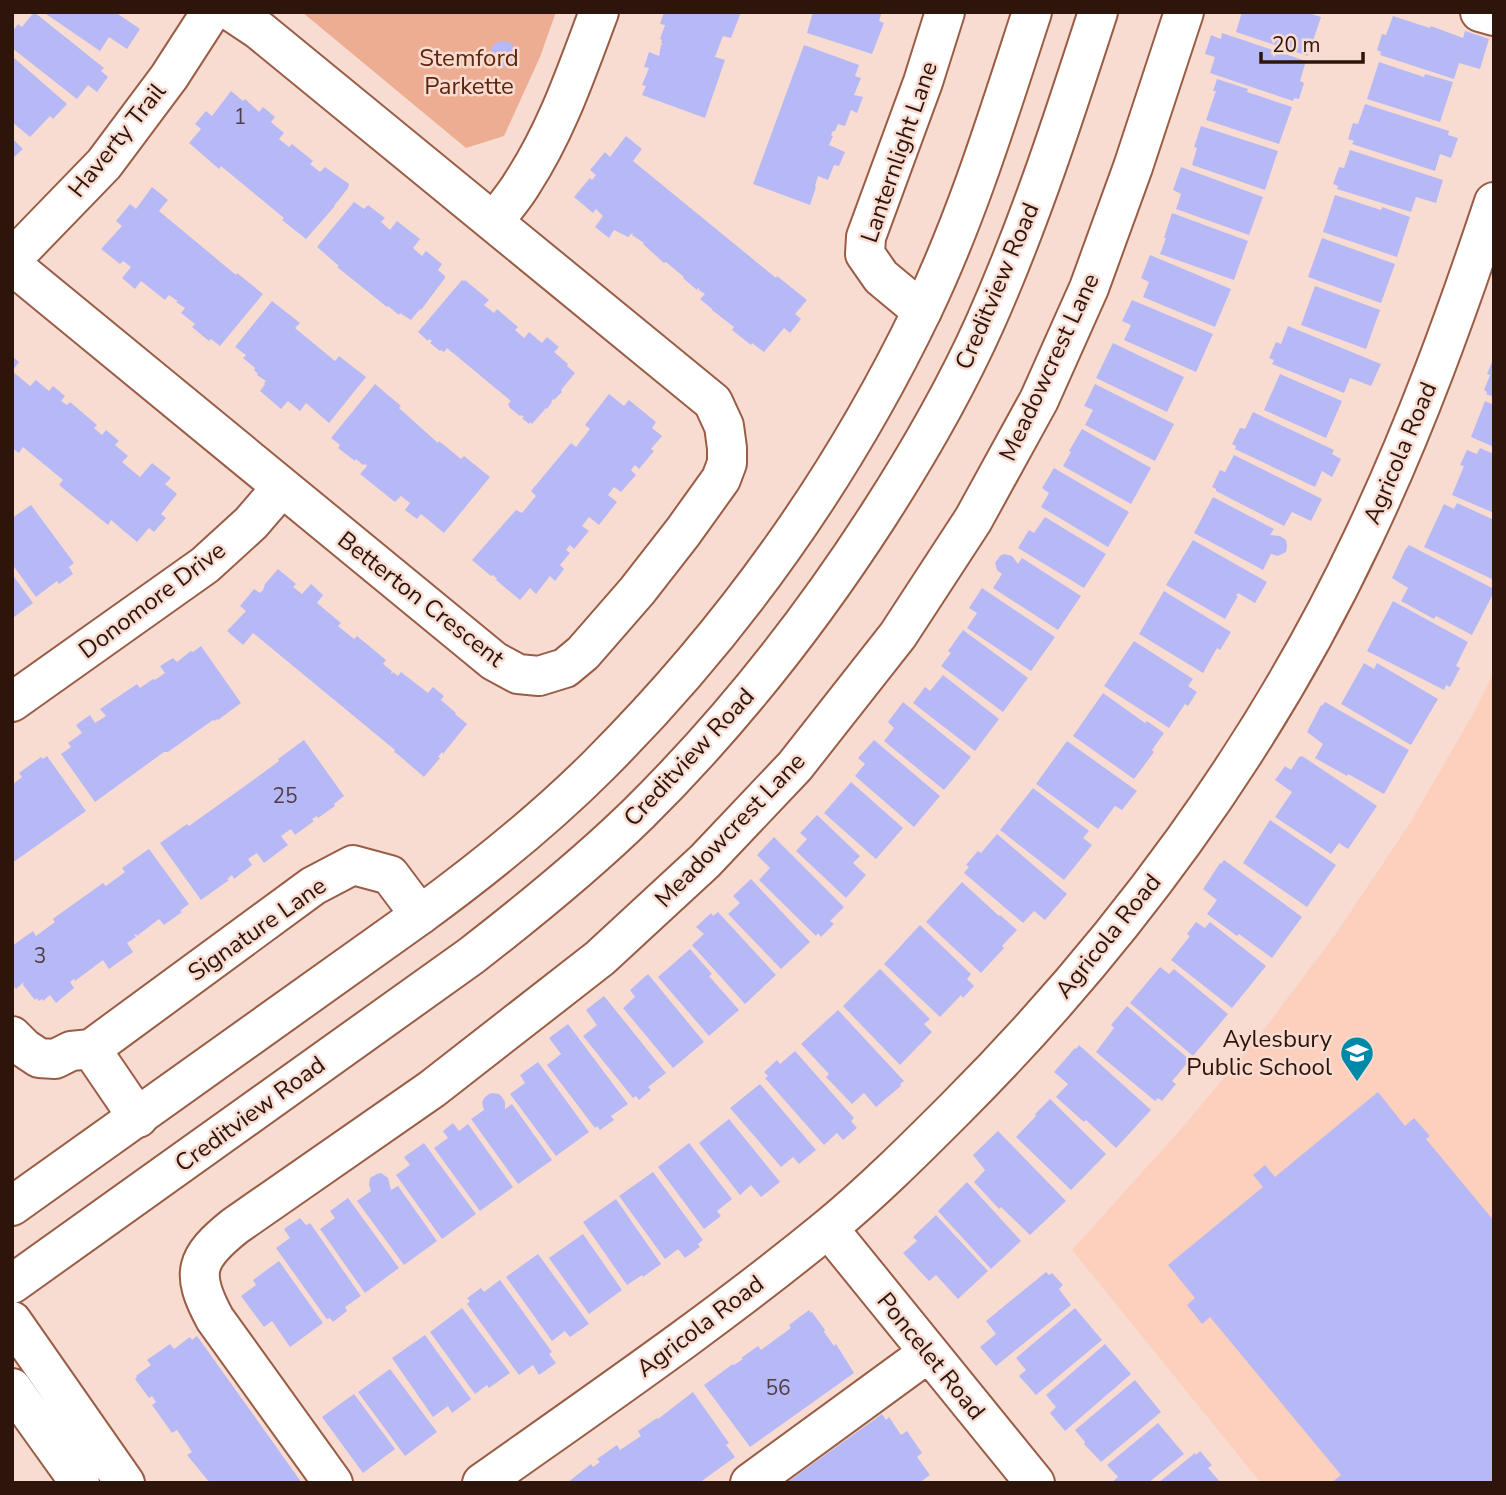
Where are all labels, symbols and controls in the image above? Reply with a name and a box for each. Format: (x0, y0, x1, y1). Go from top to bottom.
scale bar (1261, 21, 1362, 65)
text: 20 m (1272, 31, 1321, 59)
park label: Stemford Parkette (419, 42, 519, 102)
street label: Lanternlight Lane (853, 57, 945, 247)
street label: Haverty Trail (61, 76, 173, 204)
house number: 1 (234, 103, 246, 131)
street label: Creditview Road (947, 198, 1047, 374)
street label: Meadowcrest Lane (991, 268, 1107, 466)
street label: Agricola Road (1356, 377, 1444, 529)
street label: Betterton Crescent (331, 524, 511, 675)
street label: Donomore Drive (72, 534, 232, 666)
street label: Creditview Road (617, 681, 761, 833)
street label: Meadowcrest Lane (648, 746, 812, 914)
house number: 25 (272, 782, 298, 810)
street label: Agricola Road (1048, 867, 1168, 1005)
street label: Signature Lane (181, 869, 333, 989)
house number: 3 (34, 942, 46, 970)
place label: Aylesbury Public School (1186, 1023, 1333, 1083)
school or university icon: Aylesbury Public School (1338, 1034, 1376, 1083)
street label: Creditview Road (169, 1049, 331, 1179)
street label: Agricola Road (630, 1268, 770, 1384)
street label: Poncelet Road (870, 1286, 992, 1426)
house number: 56 (765, 1374, 791, 1402)

